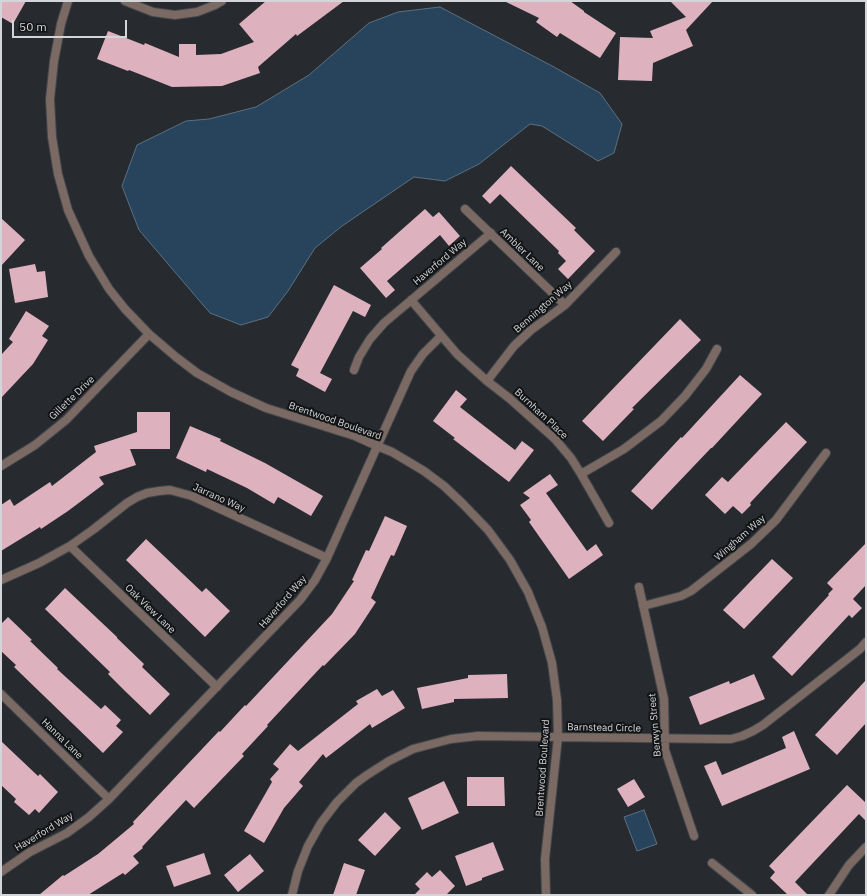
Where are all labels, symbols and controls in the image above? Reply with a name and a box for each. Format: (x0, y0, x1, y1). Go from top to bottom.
scale bar (14, 12, 129, 38)
text: 50 m (19, 19, 47, 34)
street label: Ambler Lane (497, 226, 547, 274)
street label: Haverford Way (411, 236, 469, 288)
street label: Bennington Way (512, 279, 574, 335)
street label: Gillette Drive (47, 373, 97, 423)
street label: Burnham Place (512, 386, 570, 442)
street label: Brentwood Boulevard (287, 399, 383, 443)
street label: Jarrano Way (191, 481, 247, 515)
street label: Wingham Way (712, 513, 768, 563)
street label: Haverford Way (257, 573, 309, 631)
street label: Oak View Lane (122, 582, 178, 636)
street label: Berwyn Street (646, 693, 664, 757)
street label: Hanna Lane (39, 716, 85, 762)
street label: Brentwood Boulevard (534, 719, 552, 817)
street label: Barnstead Circle (567, 721, 641, 735)
street label: Haverford Way (13, 810, 75, 854)

